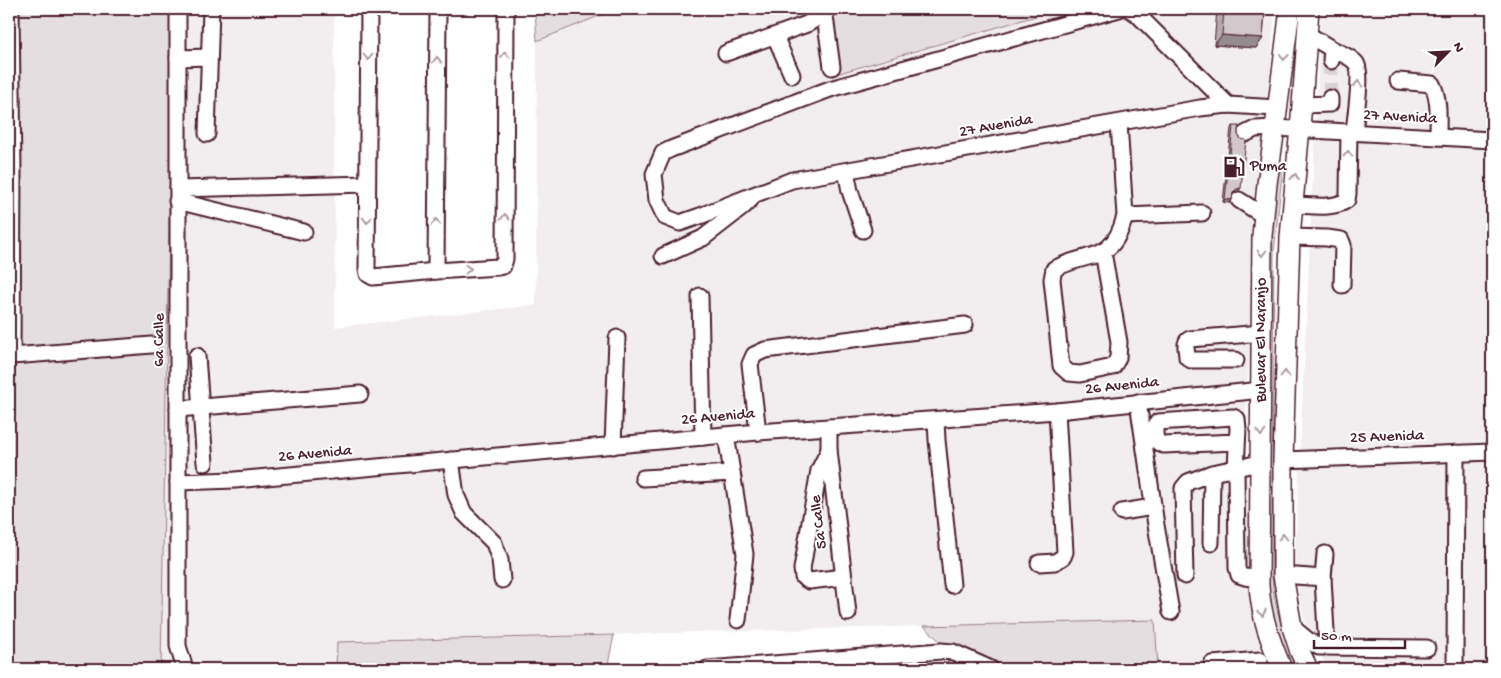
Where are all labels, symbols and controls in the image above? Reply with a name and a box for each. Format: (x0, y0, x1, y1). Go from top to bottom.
north arrow (1424, 28, 1474, 78)
text: N (1448, 40, 1467, 55)
one-way arrow (500, 50, 510, 58)
one-way arrow (1279, 53, 1290, 61)
one-way arrow (362, 54, 373, 62)
one-way arrow (432, 55, 442, 63)
one-way arrow (1353, 80, 1364, 88)
street label: 27 Avenida (1363, 107, 1439, 129)
street label: 27 Avenida (958, 111, 1035, 143)
one-way arrow (1343, 150, 1354, 158)
fuel station icon: Puma (1221, 154, 1247, 180)
place label: Puma (1249, 158, 1288, 177)
one-way arrow (1289, 173, 1300, 181)
one-way arrow (500, 213, 510, 220)
one-way arrow (362, 216, 372, 224)
one-way arrow (431, 218, 441, 226)
one-way arrow (1257, 250, 1267, 257)
one-way arrow (465, 264, 473, 275)
street label: Bulevar El Naranjo (1253, 278, 1272, 403)
street label: 6a Calle (151, 312, 170, 367)
one-way arrow (1280, 370, 1291, 378)
street label: 26 Avenida (1084, 374, 1161, 400)
street label: 26 Avenida (680, 405, 757, 431)
street label: 25 Avenida (1350, 427, 1425, 449)
one-way arrow (1256, 430, 1266, 437)
street label: 26 Avenida (277, 442, 354, 468)
street label: 5a Calle (807, 493, 833, 550)
one-way arrow (1278, 533, 1288, 540)
one-way arrow (1256, 608, 1267, 617)
scale bar (1314, 618, 1405, 650)
text: 50 m (1321, 628, 1352, 646)

